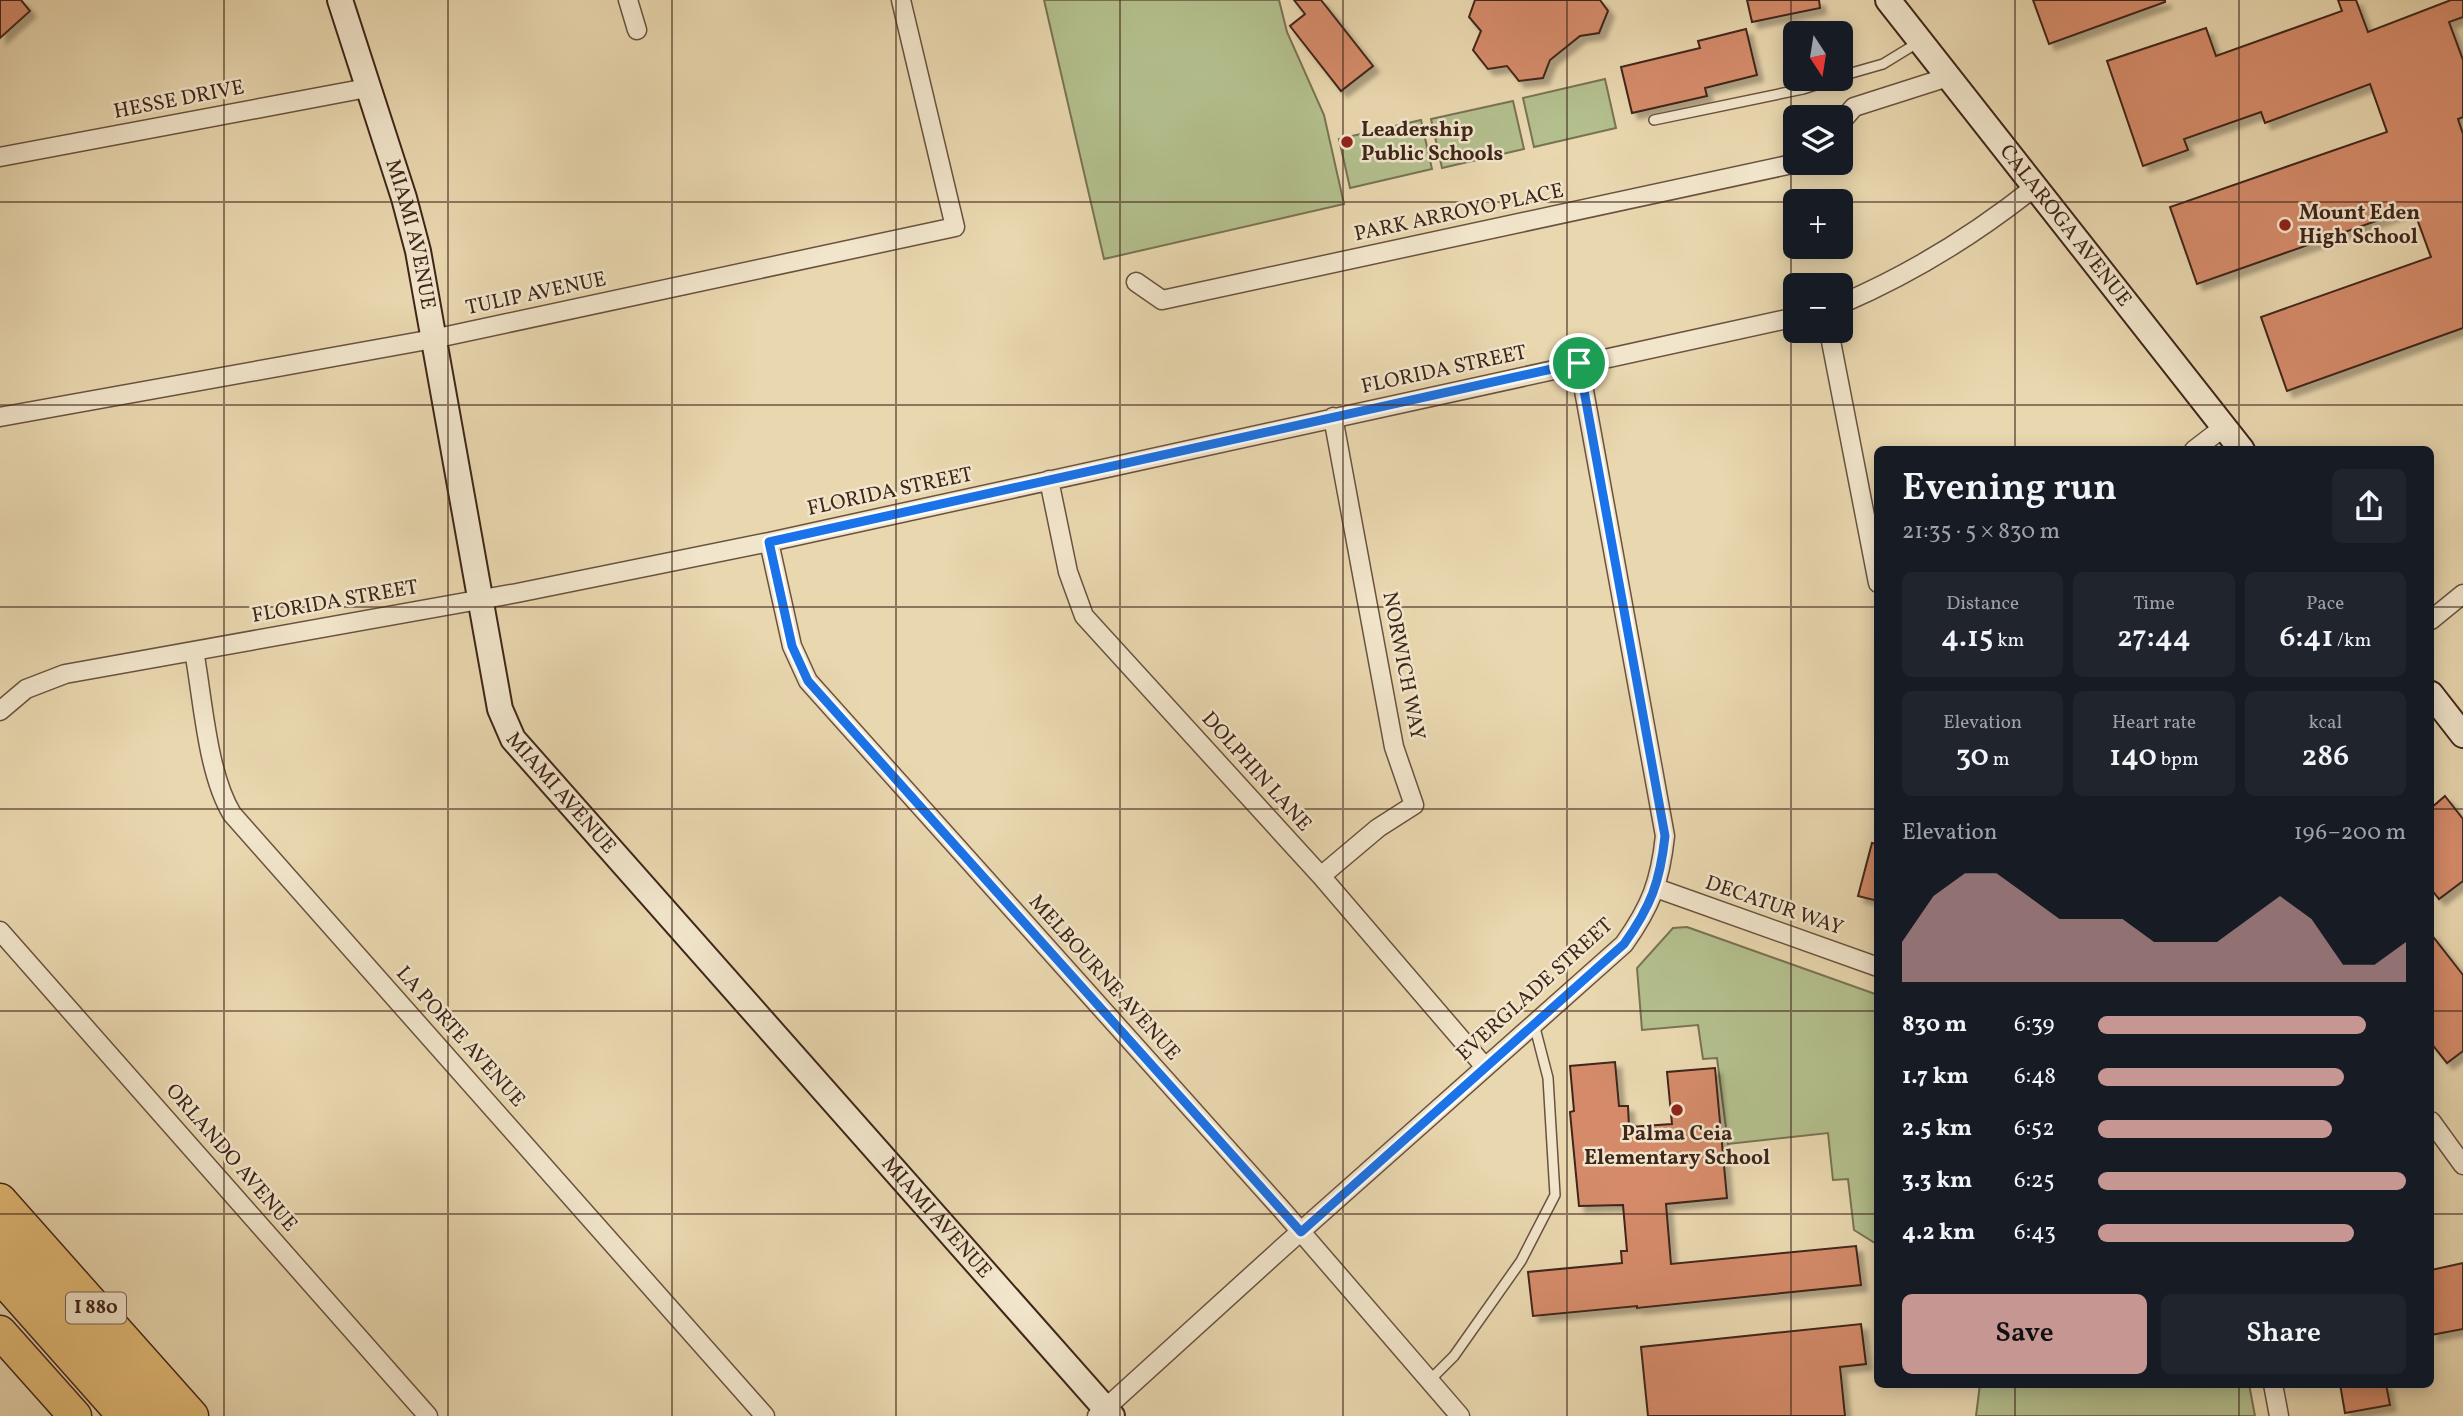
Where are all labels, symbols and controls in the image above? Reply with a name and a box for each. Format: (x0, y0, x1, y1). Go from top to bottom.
north arrow (1783, 21, 1853, 91)
map controls (1783, 21, 1853, 343)
street label: HESSE DRIVE (111, 73, 247, 127)
button: layers (1783, 105, 1853, 175)
place label: Leadership Public Schools (1361, 116, 1503, 169)
marker: Leadership Public Schools (1339, 134, 1355, 150)
street label: CALAROGA AVENUE (1992, 138, 2138, 313)
street label: MIAMI AVENUE (378, 155, 443, 312)
street label: PARK ARROYO PLACE (1352, 177, 1566, 249)
button: + (1783, 189, 1853, 259)
place label: Mount Eden High School (2299, 199, 2420, 252)
marker: Mount Eden High School (2277, 217, 2293, 233)
street label: TULIP AVENUE (463, 265, 609, 323)
button: − (1783, 273, 1853, 343)
pin (1549, 333, 1609, 393)
street label: FLORIDA STREET (1359, 338, 1529, 402)
icon: arrive (1560, 344, 1598, 382)
street label: FLORIDA STREET (805, 460, 975, 524)
text: Evening run (1902, 463, 2117, 516)
button: share (2332, 469, 2406, 543)
text: 21:35 · 5 × 830 m (1902, 516, 2060, 548)
street label: FLORIDA STREET (249, 573, 421, 631)
street label: NORWICH WAY (1374, 589, 1432, 743)
text: Distance (1946, 591, 2019, 617)
text: Time (2133, 591, 2175, 617)
text: Pace (2306, 591, 2344, 617)
text: 4.15 (1941, 617, 1993, 659)
text: 27:44 (2117, 617, 2191, 659)
text: 6:41 (2279, 617, 2333, 659)
text: km (1993, 628, 2024, 654)
text: /km (2333, 628, 2371, 654)
street label: DOLPHIN LANE (1194, 706, 1318, 838)
text: Elevation (1943, 710, 2022, 736)
text: Heart rate (2112, 710, 2196, 736)
text: kcal (2308, 710, 2342, 736)
street label: MIAMI AVENUE (499, 726, 623, 860)
text: 30 (1956, 736, 1989, 778)
text: 140 (2109, 736, 2157, 778)
text: 286 (2301, 736, 2349, 778)
text: m (1989, 747, 2010, 773)
text: bpm (2157, 747, 2199, 773)
text: Elevation (1902, 817, 1998, 849)
text: 196–200 m (2294, 817, 2406, 849)
street label: DECATUR WAY (1701, 869, 1847, 943)
street label: MELBOURNE AVENUE (1022, 889, 1186, 1067)
street label: EVERGLADE STREET (1450, 912, 1620, 1068)
street label: LA PORTE AVENUE (389, 960, 531, 1114)
text: 830 m (1902, 1009, 1967, 1041)
text: 6:39 (2014, 1009, 2054, 1041)
text: 1.7 km (1902, 1061, 1969, 1093)
text: 6:48 (2014, 1061, 2056, 1093)
street label: ORLANDO AVENUE (158, 1078, 304, 1238)
marker: Palma Ceia Elementary School (1669, 1102, 1685, 1118)
text: 2.5 km (1902, 1113, 1972, 1145)
text: 6:52 (2014, 1113, 2054, 1145)
place label: Palma Ceia Elementary School (1584, 1120, 1770, 1173)
street label: MIAMI AVENUE (875, 1150, 998, 1285)
text: 3.3 km (1902, 1165, 1972, 1197)
text: 6:25 (2014, 1165, 2054, 1197)
text: 4.2 km (1902, 1217, 1975, 1249)
text: 6:43 (2014, 1217, 2056, 1249)
road number: I 880 (66, 1292, 126, 1324)
button: Save (1902, 1294, 2147, 1374)
button: Share (2161, 1294, 2406, 1374)

